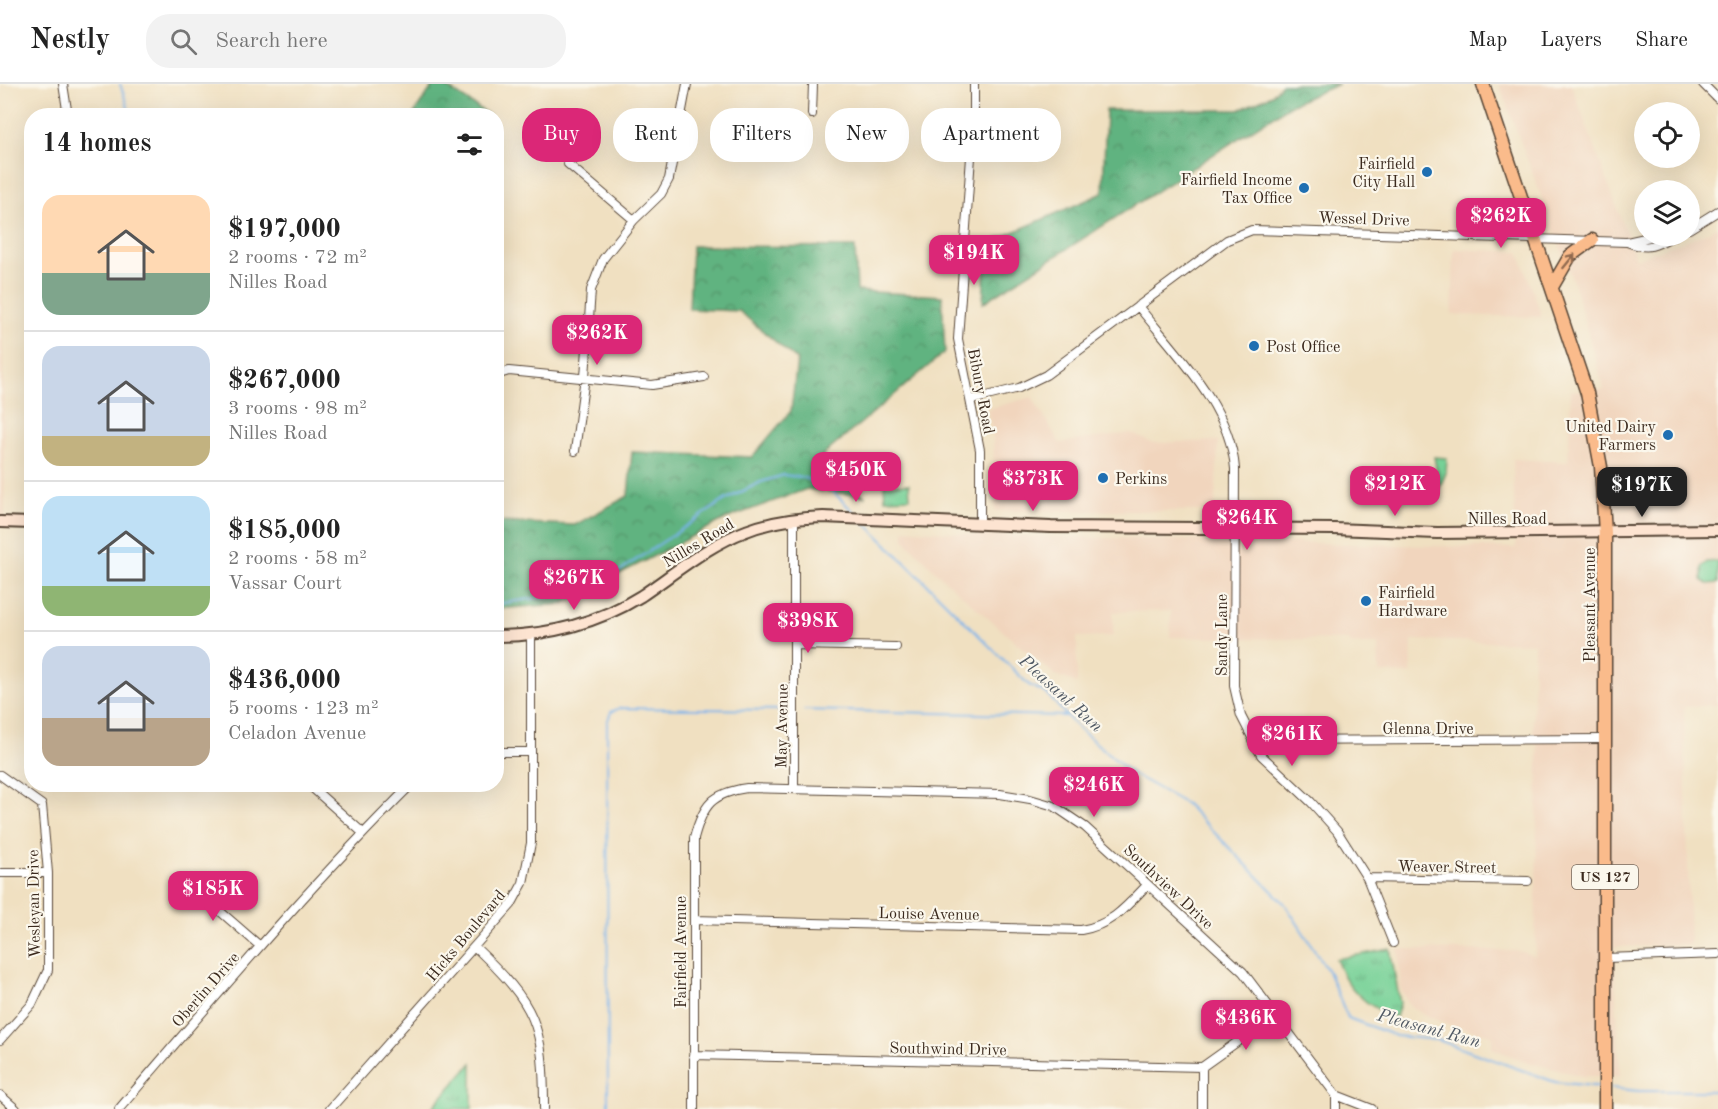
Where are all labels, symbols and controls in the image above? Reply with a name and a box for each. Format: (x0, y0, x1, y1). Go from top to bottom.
search box (146, 14, 566, 68)
icon: search (167, 25, 200, 58)
text: Nestly (30, 27, 110, 55)
text: Search here (215, 30, 328, 52)
text: Map (1468, 30, 1507, 51)
text: Layers (1540, 30, 1602, 51)
text: Share (1635, 30, 1688, 51)
map controls (1634, 102, 1700, 246)
button: locate (1634, 102, 1700, 168)
chip: Buy (522, 108, 601, 162)
chip: Rent (613, 108, 698, 162)
chip: Filters (710, 108, 813, 162)
chip: New (825, 108, 909, 162)
chip: Apartment (921, 108, 1061, 162)
icon: filters (453, 128, 486, 161)
text: 14 homes (42, 131, 151, 157)
place label: Fairfield City Hall (1352, 157, 1415, 191)
marker: Fairfield City Hall (1420, 165, 1434, 179)
place label: Fairfield Income Tax Office (1181, 173, 1292, 207)
button: layers (1634, 180, 1700, 246)
marker: Fairfield Income Tax Office (1297, 181, 1311, 195)
pin: $262K (1459, 198, 1543, 249)
text: $262K (1470, 207, 1532, 227)
street label: Wessel Drive (1318, 210, 1410, 230)
text: $197,000 (228, 217, 341, 243)
icon: home (90, 219, 162, 291)
pin: $194K (932, 235, 1016, 286)
text: $194K (943, 244, 1005, 264)
text: 2 rooms · 72 m² (228, 248, 367, 268)
one-way arrow (1562, 253, 1575, 269)
text: Nilles Road (228, 273, 328, 293)
pin: $262K (555, 315, 639, 366)
text: $262K (566, 324, 628, 344)
marker: Post Office (1247, 339, 1261, 353)
place label: Post Office (1266, 340, 1340, 356)
street label: Bibury Road (964, 347, 996, 436)
text: $267,000 (228, 368, 341, 394)
icon: home (90, 370, 162, 442)
text: 3 rooms · 98 m² (228, 399, 367, 419)
place label: United Dairy Farmers (1565, 420, 1657, 454)
text: Nilles Road (228, 424, 328, 444)
marker: United Dairy Farmers (1661, 428, 1675, 442)
pin: $450K (814, 452, 898, 503)
text: $450K (825, 461, 887, 481)
pin: $373K (991, 461, 1075, 512)
pin: $212K (1353, 466, 1437, 517)
pin: $197K (1600, 467, 1684, 518)
text: $373K (1002, 470, 1064, 490)
marker: Perkins (1096, 471, 1110, 485)
place label: Perkins (1115, 472, 1167, 488)
text: $212K (1364, 475, 1426, 495)
text: $197K (1611, 476, 1673, 496)
pin: $264K (1205, 500, 1289, 551)
text: $264K (1216, 509, 1278, 529)
street label: Nilles Road (1467, 512, 1547, 528)
street label: Nilles Road (661, 516, 737, 571)
text: $185,000 (228, 518, 341, 544)
icon: home (90, 520, 162, 592)
street label: Pleasant Avenue (1583, 548, 1599, 662)
text: 2 rooms · 58 m² (228, 549, 367, 569)
pin: $267K (532, 560, 616, 611)
text: $267K (543, 569, 605, 589)
text: Vassar Court (228, 574, 342, 594)
place label: Fairfield Hardware (1378, 586, 1447, 620)
street label: Sandy Lane (1215, 594, 1231, 676)
marker: Fairfield Hardware (1359, 594, 1373, 608)
pin: $398K (766, 603, 850, 654)
text: $398K (777, 612, 839, 632)
water label: Pleasant Run (1014, 651, 1106, 736)
text: $436,000 (228, 668, 341, 694)
icon: home (90, 670, 162, 742)
street label: May Avenue (774, 683, 792, 769)
text: 5 rooms · 123 m² (228, 699, 378, 719)
pin: $261K (1250, 716, 1334, 767)
street label: Glenna Drive (1382, 722, 1474, 738)
text: Celadon Avenue (228, 724, 366, 744)
text: $261K (1261, 725, 1323, 745)
pin: $246K (1052, 767, 1136, 818)
text: $246K (1063, 776, 1125, 796)
street label: Southview Drive (1120, 842, 1216, 933)
street label: Wesleyan Drive (26, 849, 44, 959)
street label: Weaver Street (1397, 859, 1497, 877)
road number: US 127 (1572, 865, 1638, 889)
pin: $185K (171, 871, 255, 922)
text: $185K (182, 880, 244, 900)
street label: Hicks Boulevard (424, 888, 509, 985)
street label: Fairfield Avenue (674, 896, 690, 1008)
street label: Louise Avenue (878, 906, 980, 924)
street label: Oberlin Drive (170, 950, 243, 1031)
pin: $436K (1204, 1000, 1288, 1051)
water label: Pleasant Run (1374, 1006, 1482, 1051)
text: $436K (1215, 1009, 1277, 1029)
street label: Southwind Drive (889, 1041, 1007, 1059)

